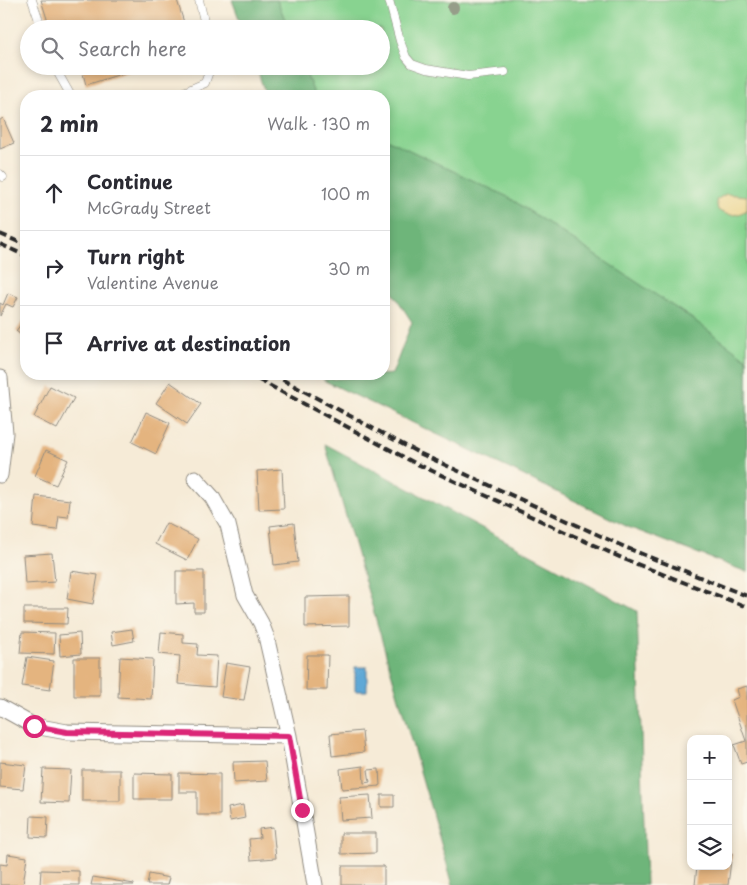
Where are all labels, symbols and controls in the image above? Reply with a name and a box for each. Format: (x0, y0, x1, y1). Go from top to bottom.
search box (20, 20, 390, 75)
icon: search (38, 34, 66, 62)
text: Search here (78, 34, 187, 62)
text: 2 min (40, 107, 99, 139)
text: Walk · 130 m (267, 111, 370, 135)
text: Continue (87, 167, 173, 195)
icon: ahead (40, 179, 68, 207)
text: 100 m (321, 181, 370, 205)
text: McGrady Street (87, 195, 211, 219)
text: Turn right (87, 242, 185, 270)
icon: right (40, 254, 68, 282)
text: 30 m (328, 256, 370, 280)
text: Valentine Avenue (87, 270, 219, 294)
icon: arrive (40, 329, 68, 357)
text: Arrive at destination (87, 329, 291, 357)
route start (23, 715, 46, 738)
map controls (687, 735, 732, 870)
button: + (687, 735, 732, 780)
button: − (687, 780, 732, 825)
route end (291, 799, 314, 822)
button: layers (687, 825, 732, 870)

